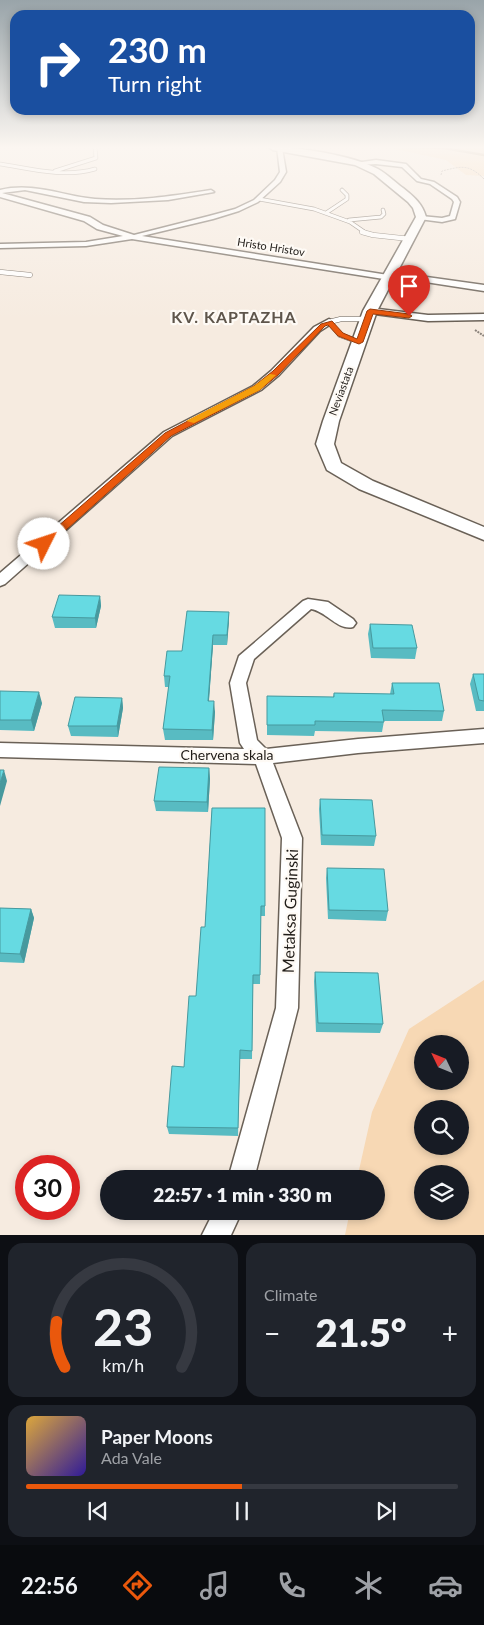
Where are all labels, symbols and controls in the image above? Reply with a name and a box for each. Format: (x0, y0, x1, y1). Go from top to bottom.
text: 230 m (108, 28, 207, 70)
icon: right (25, 30, 90, 95)
text: Turn right (108, 70, 202, 97)
street label: Hristo Hristov (236, 235, 306, 258)
pin (388, 265, 430, 316)
icon: arrive (395, 272, 423, 300)
district label: KV. KAPTAZHA (171, 307, 297, 326)
street label: Neviastata (326, 365, 355, 417)
position arrow (17, 517, 69, 569)
street label: Chervena skala (181, 746, 273, 763)
street label: Metaksa Guginski (278, 849, 301, 973)
north arrow (414, 1035, 469, 1090)
map controls (414, 1035, 469, 1220)
button: search (414, 1100, 469, 1155)
speed limit sign: 30 (15, 1155, 80, 1220)
button: layers (414, 1165, 469, 1220)
text: 22:57 · 1 min · 330 m (153, 1183, 332, 1206)
text: Climate (264, 1285, 317, 1304)
text: 23 (93, 1295, 153, 1357)
text: 21.5° (315, 1309, 407, 1355)
text: − (264, 1316, 280, 1350)
text: + (442, 1316, 458, 1350)
text: km/h (102, 1354, 144, 1376)
text: Paper Moons (101, 1425, 213, 1448)
text: Ada Vale (101, 1448, 162, 1467)
icon: previous (84, 1497, 112, 1525)
icon: pause (228, 1497, 256, 1525)
icon: next (372, 1497, 400, 1525)
icon: directions (120, 1568, 155, 1603)
icon: music (197, 1568, 232, 1603)
icon: phone (274, 1568, 309, 1603)
icon: climate (351, 1568, 386, 1603)
icon: car (428, 1568, 463, 1603)
text: 22:56 (21, 1572, 78, 1599)

